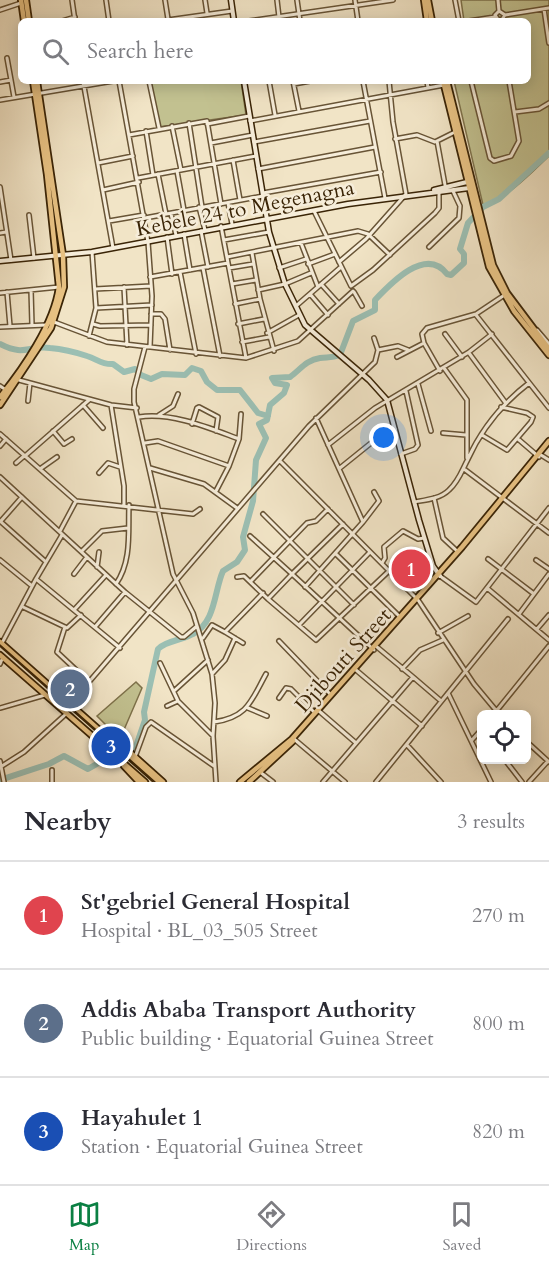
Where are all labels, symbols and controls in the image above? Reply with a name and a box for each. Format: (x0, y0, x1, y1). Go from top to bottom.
search box (18, 18, 531, 84)
icon: search (39, 35, 72, 68)
text: Search here (87, 36, 194, 66)
street label: Kebele 24 to Megenagna (134, 173, 357, 244)
your location (369, 423, 398, 452)
pin: 1 (392, 546, 430, 592)
street label: Djibouti Street (289, 601, 398, 719)
pin: 2 (50, 666, 90, 712)
map controls (477, 710, 531, 764)
button: locate (477, 710, 531, 764)
pin: 3 (92, 724, 130, 768)
text: Nearby (24, 804, 112, 839)
text: 3 results (457, 808, 525, 835)
text: St'gebriel General Hospital (81, 887, 350, 917)
text: 1 (38, 902, 49, 929)
text: 270 m (472, 902, 525, 929)
text: Hospital · BL_03_505 Street (81, 917, 318, 944)
text: Addis Ababa Transport Authority (81, 995, 416, 1025)
text: 2 (38, 1010, 49, 1037)
text: 800 m (472, 1010, 525, 1037)
text: Public building · Equatorial Guinea Street (81, 1025, 434, 1052)
text: Hayahulet 1 (81, 1103, 203, 1133)
text: 3 (38, 1118, 49, 1145)
text: 820 m (472, 1118, 525, 1145)
text: Station · Equatorial Guinea Street (81, 1133, 363, 1160)
tab: Map (68, 1198, 101, 1256)
tab: Directions (236, 1198, 307, 1256)
tab: Saved (442, 1198, 481, 1256)

